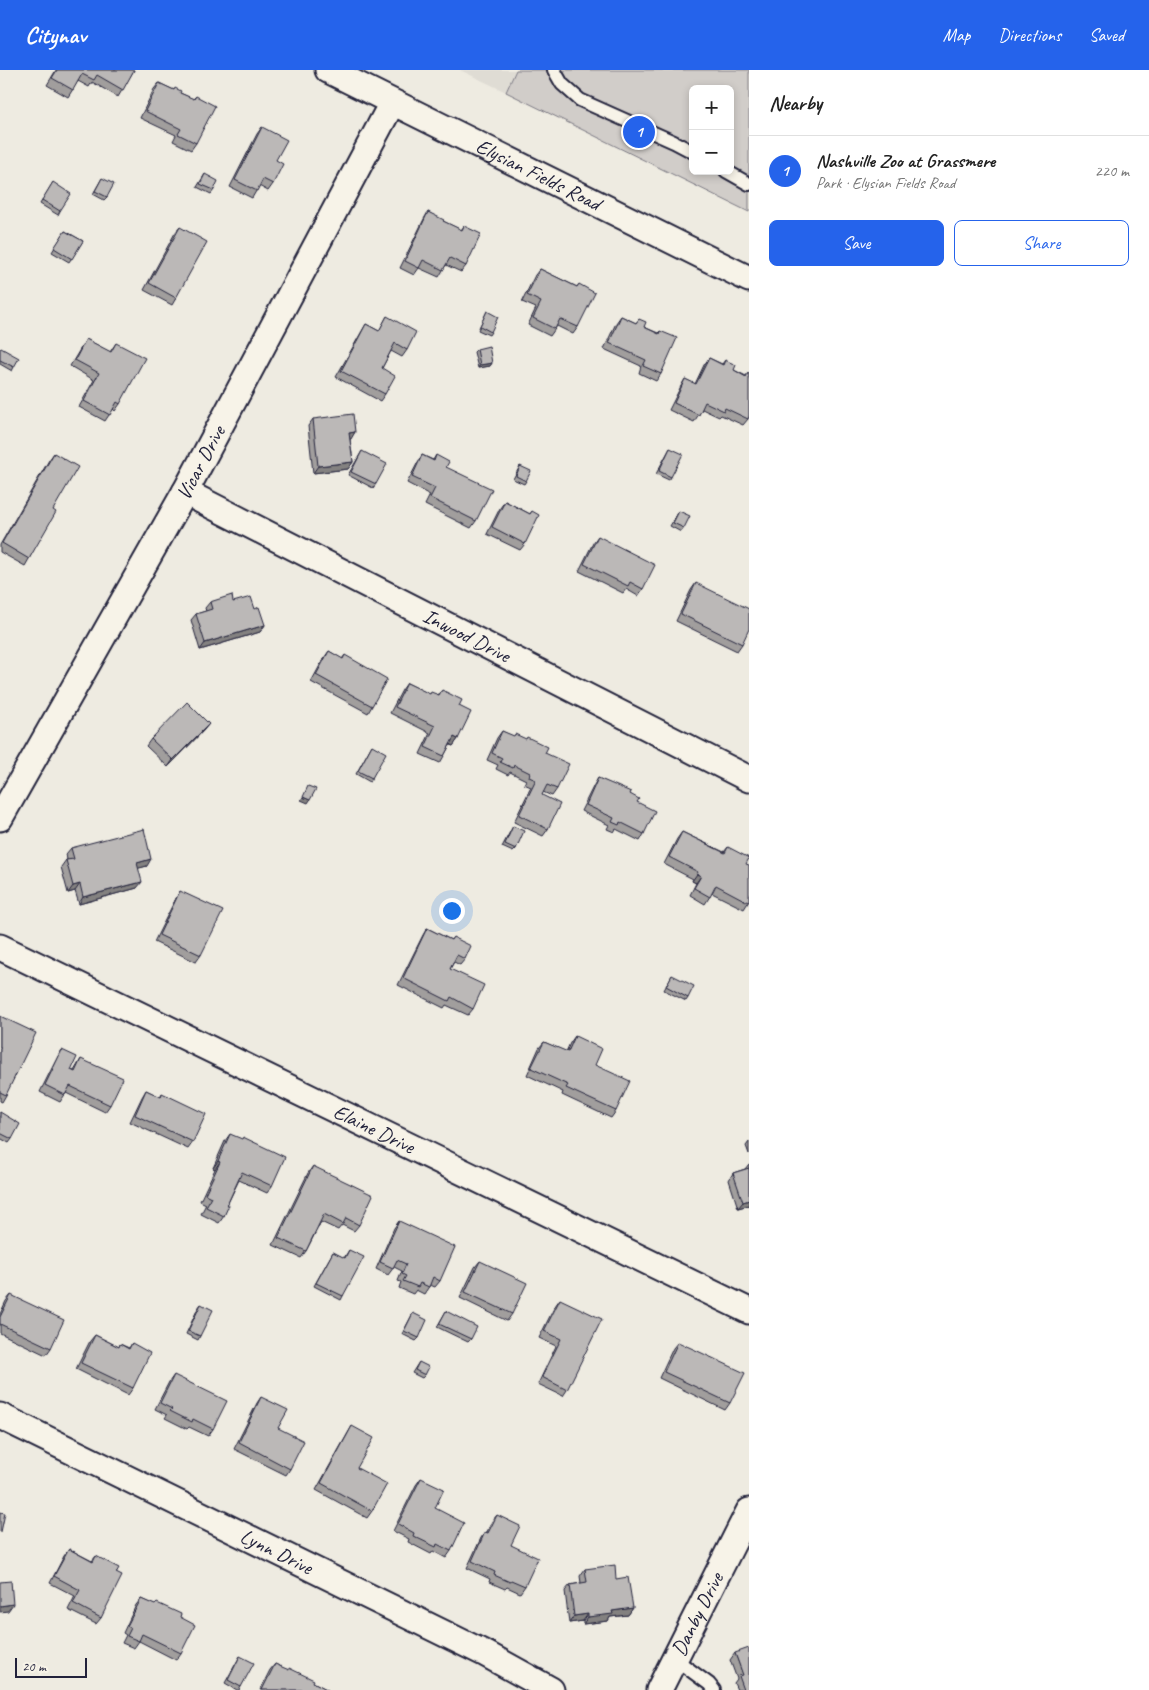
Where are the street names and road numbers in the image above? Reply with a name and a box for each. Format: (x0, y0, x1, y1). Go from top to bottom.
street label: Elysian Fields Road (472, 133, 608, 218)
street label: Vicar Drive (170, 419, 232, 504)
street label: Inwood Drive (419, 602, 517, 669)
street label: Elaine Drive (329, 1098, 420, 1160)
street label: Lynn Drive (236, 1523, 318, 1581)
street label: Danby Drive (665, 1567, 729, 1660)

